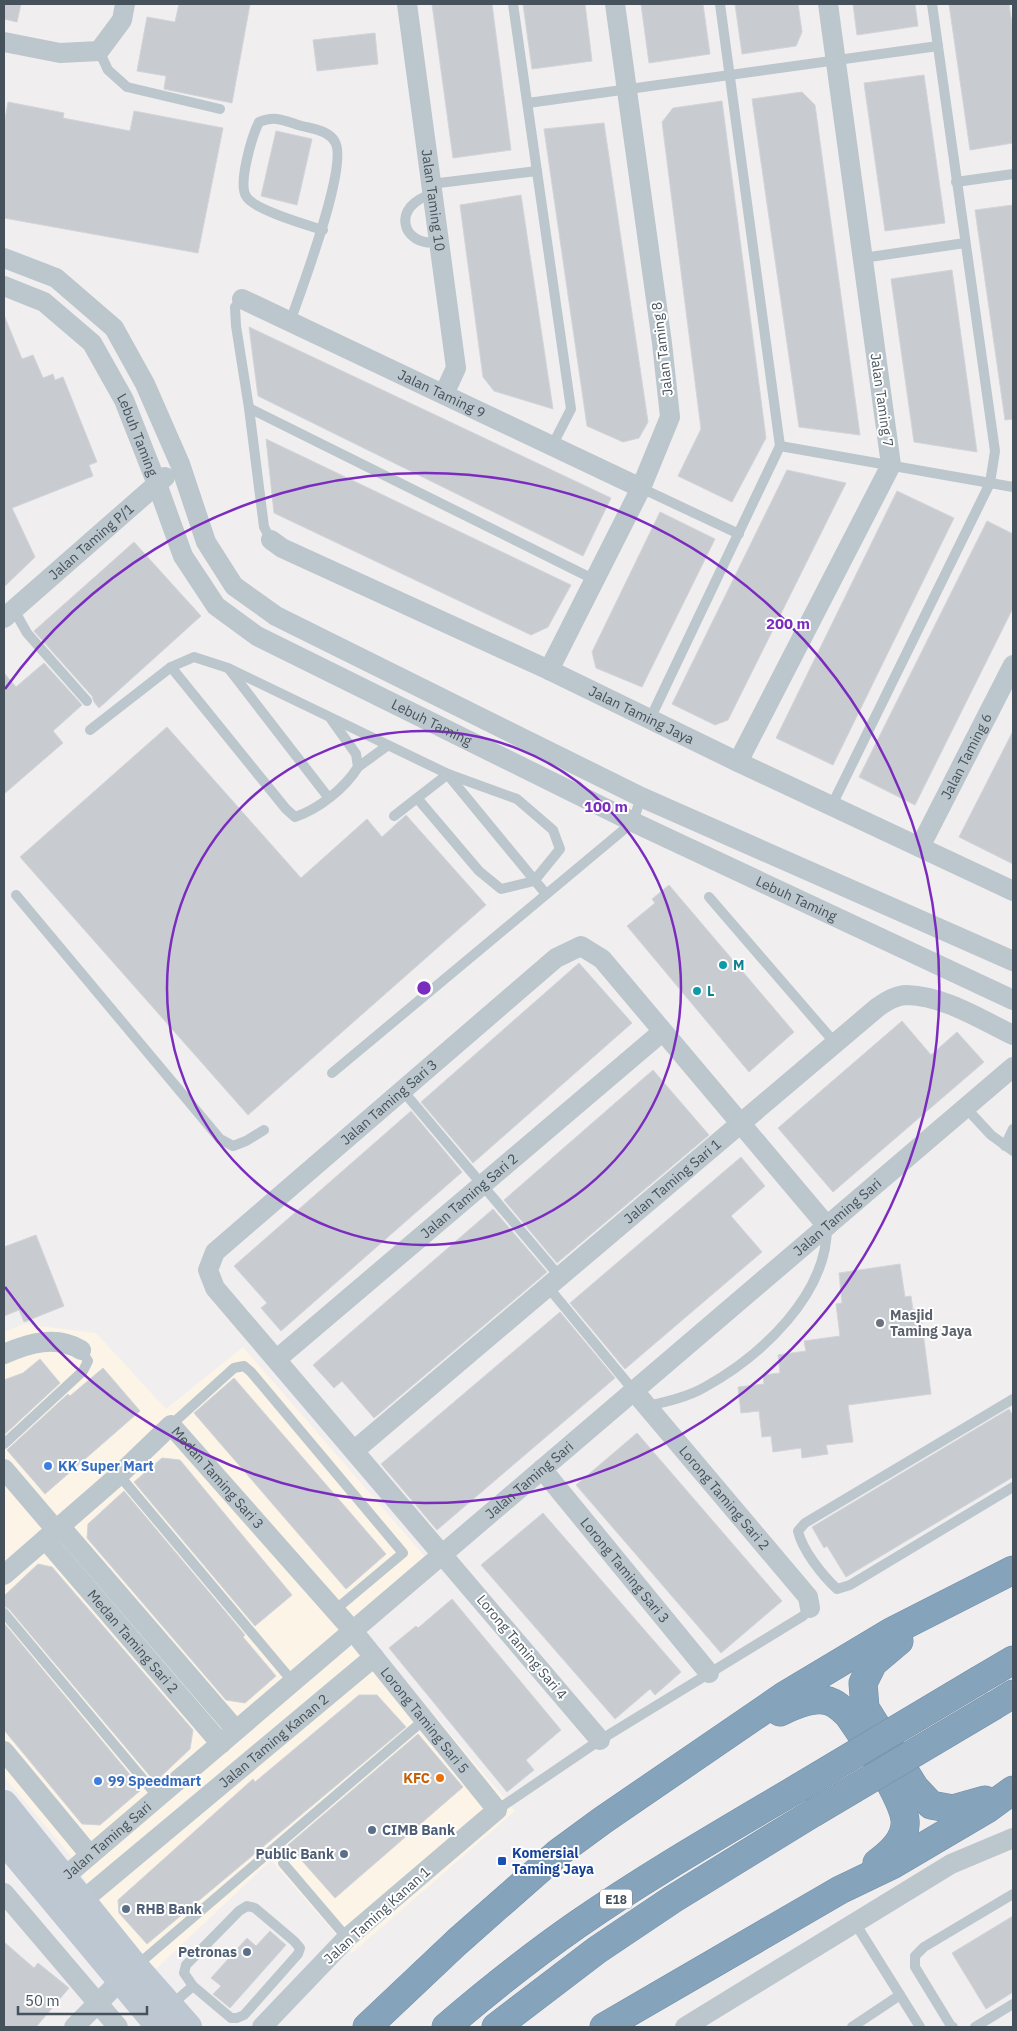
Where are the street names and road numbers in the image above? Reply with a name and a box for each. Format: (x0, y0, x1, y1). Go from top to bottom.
street label: Jalan Taming 10 (418, 148, 449, 252)
street label: Jalan Taming 8 (647, 301, 677, 397)
street label: Jalan Taming 7 (867, 352, 897, 448)
street label: Jalan Taming 9 (395, 365, 488, 422)
street label: Lebuh Taming (113, 390, 162, 479)
street label: Jalan Taming P/1 (45, 499, 138, 584)
street label: Jalan Taming Jaya (586, 682, 698, 748)
street label: Lebuh Taming (388, 695, 475, 750)
street label: Jalan Taming 6 (937, 710, 996, 802)
street label: Lebuh Taming (753, 872, 840, 925)
street label: Jalan Taming Sari 3 (337, 1055, 441, 1149)
street label: Jalan Taming Sari 1 (620, 1135, 725, 1227)
street label: Jalan Taming Sari 2 (417, 1149, 521, 1242)
street label: Jalan Taming Sari (789, 1174, 885, 1260)
street label: Medan Taming Sari 3 (168, 1423, 268, 1533)
street label: Jalan Taming Sari (481, 1437, 577, 1523)
street label: Lorong Taming Sari 2 (675, 1442, 774, 1554)
street label: Lorong Taming Sari 3 (576, 1514, 674, 1627)
street label: Medan Taming Sari 2 (83, 1586, 182, 1697)
street label: Lorong Taming Sari 4 (473, 1591, 571, 1703)
street label: Lorong Taming Sari 5 (377, 1664, 473, 1777)
street label: Jalan Taming Kanan 2 (215, 1690, 332, 1792)
street label: Jalan Taming Sari (59, 1798, 155, 1883)
street label: Jalan Taming Kanan 1 (320, 1862, 434, 1968)
road number: E18 (600, 1890, 632, 1908)

